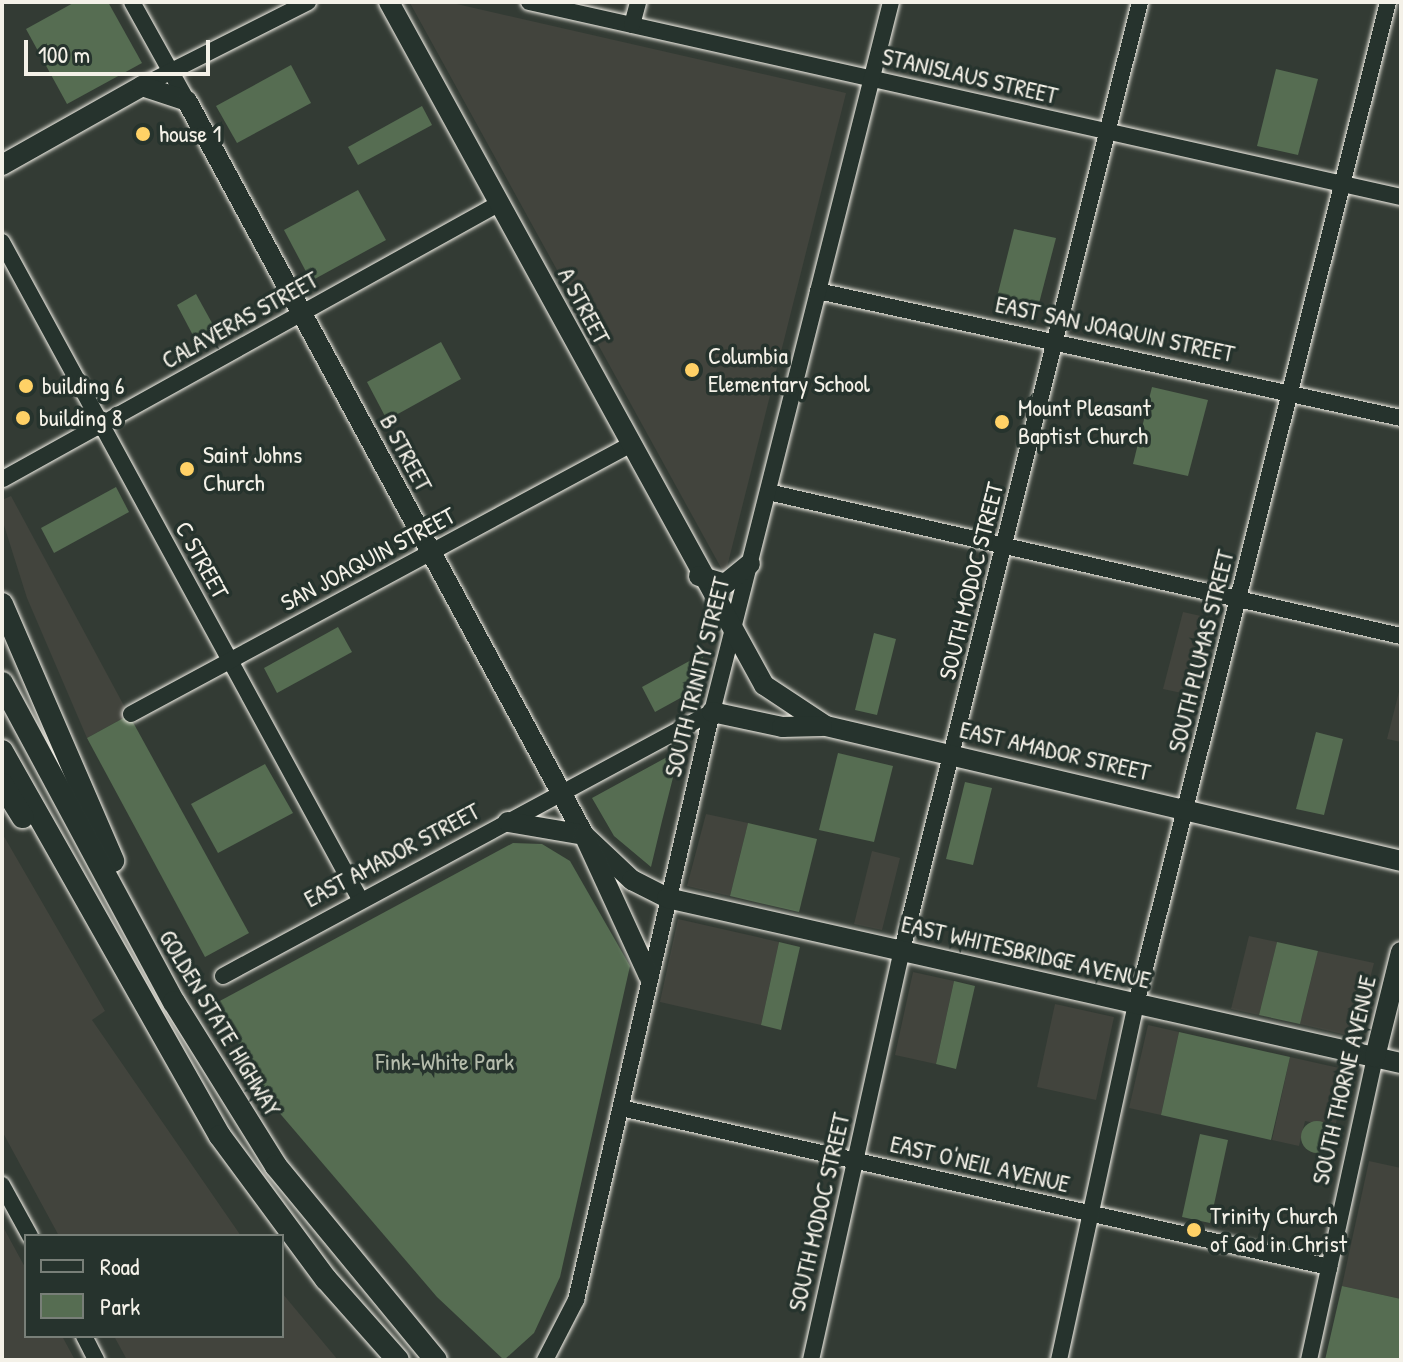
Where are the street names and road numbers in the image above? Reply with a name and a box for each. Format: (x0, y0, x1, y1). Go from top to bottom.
street label: STANISLAUS STREET (879, 42, 1061, 110)
street label: A STREET (552, 263, 616, 349)
street label: CALAVERAS STREET (157, 265, 323, 375)
street label: EAST SAN JOAQUIN STREET (993, 290, 1237, 368)
street label: B STREET (374, 409, 438, 497)
street label: SOUTH MODOC STREET (933, 479, 1009, 683)
street label: SAN JOAQUIN STREET (276, 501, 460, 617)
street label: C STREET (169, 516, 235, 604)
street label: SOUTH PLUMAS STREET (1162, 547, 1240, 755)
street label: SOUTH TRINITY STREET (658, 574, 736, 780)
street label: EAST AMADOR STREET (957, 715, 1153, 787)
street label: EAST AMADOR STREET (299, 797, 485, 913)
street label: EAST WHITESBRIDGE AVENUE (899, 909, 1153, 995)
street label: GOLDEN STATE HIGHWAY (153, 925, 287, 1121)
street label: SOUTH THORNE AVENUE (1306, 973, 1382, 1187)
street label: SOUTH MODOC STREET (782, 1110, 856, 1314)
street label: EAST O'NEIL AVENUE (888, 1129, 1072, 1199)

